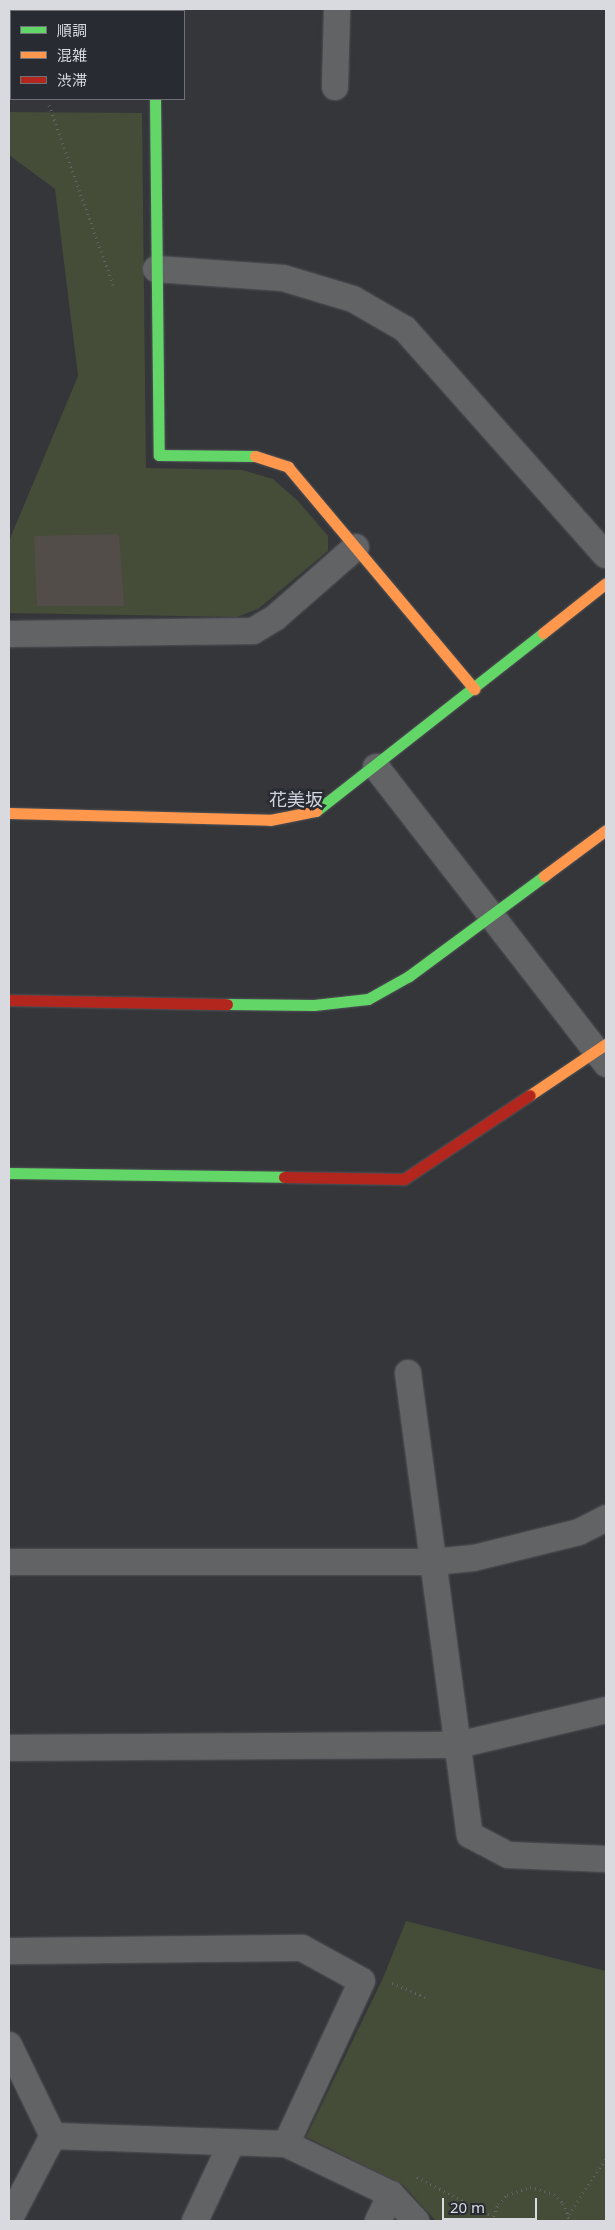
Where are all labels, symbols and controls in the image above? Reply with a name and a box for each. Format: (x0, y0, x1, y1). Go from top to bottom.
legend (10, 10, 185, 100)
text: 順調 (57, 20, 87, 40)
text: 混雑 (57, 45, 87, 65)
text: 渋滞 (57, 70, 87, 90)
district label: 花美坂 (269, 788, 323, 810)
scale bar (445, 2188, 540, 2220)
text: 20 m (450, 2197, 485, 2217)

